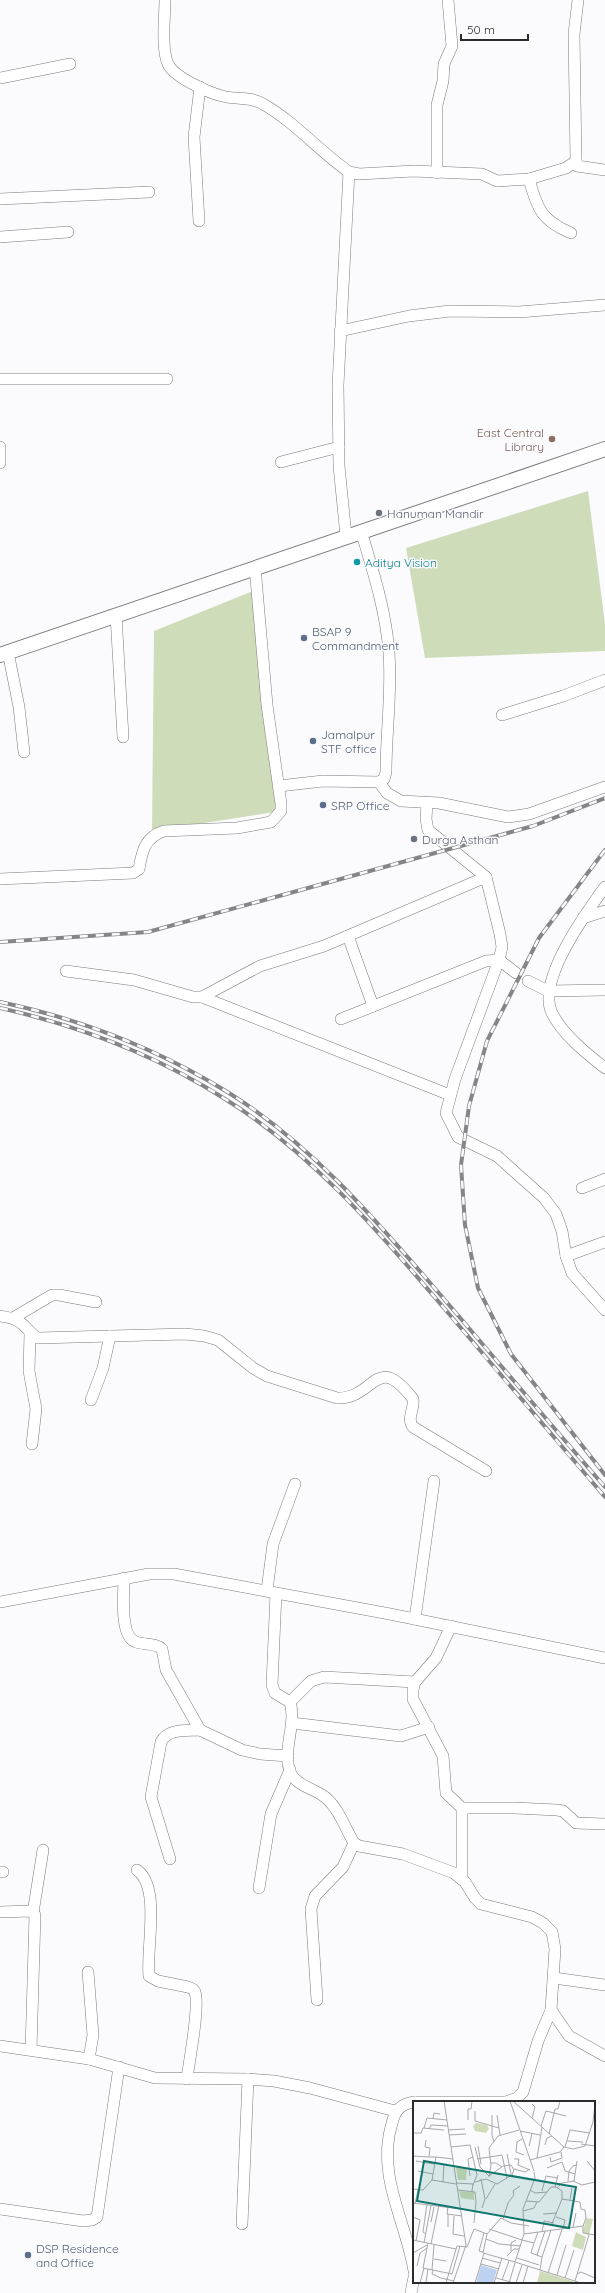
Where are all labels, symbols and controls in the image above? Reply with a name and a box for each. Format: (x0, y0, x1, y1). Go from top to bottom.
scale bar (461, 16, 528, 42)
text: 50 m (467, 22, 495, 37)
place label: East Central Library (477, 425, 544, 454)
marker: East Central Library (547, 434, 557, 444)
place label: Hanuman Mandir (387, 506, 484, 521)
marker: Hanuman Mandir (374, 508, 384, 518)
place label: Aditya Vision (365, 555, 437, 570)
marker: Aditya Vision (352, 557, 362, 567)
place label: BSAP 9 Commandment (312, 624, 399, 653)
marker: BSAP 9 Commandment (299, 633, 309, 643)
place label: Jamalpur STF office (321, 727, 377, 756)
marker: Jamalpur STF office (308, 736, 318, 746)
place label: SRP Office (331, 798, 390, 813)
marker: SRP Office (318, 800, 328, 810)
place label: Durga Asthan (422, 832, 498, 847)
marker: Durga Asthan (409, 834, 419, 844)
inset map (413, 2101, 595, 2283)
place label: DSP Residence and Office (36, 2241, 119, 2270)
marker: DSP Residence and Office (23, 2250, 33, 2260)

